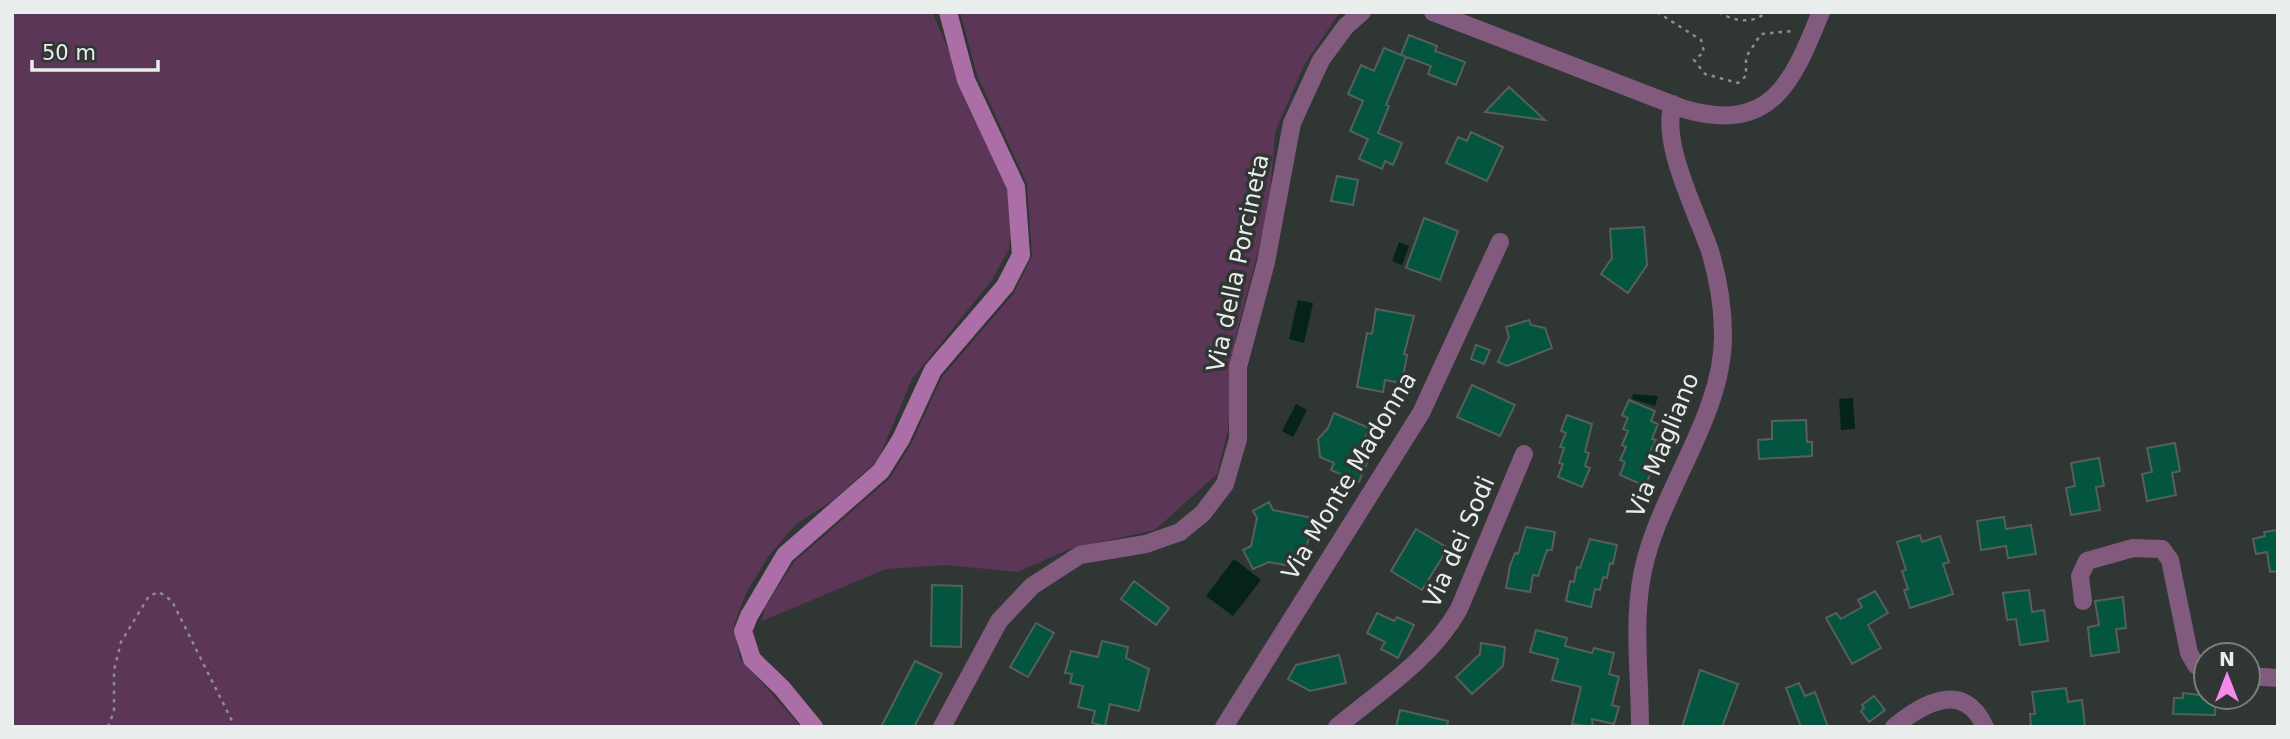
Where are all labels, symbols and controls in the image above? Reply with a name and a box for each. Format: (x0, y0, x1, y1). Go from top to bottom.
scale bar (32, 28, 158, 72)
text: 50 m (42, 41, 96, 65)
street label: Via della Porcineta (1201, 151, 1275, 375)
street label: Via Monte Madonna (1276, 367, 1422, 585)
street label: Via Magliano (1621, 369, 1705, 521)
street label: Via dei Sodi (1418, 472, 1500, 612)
north arrow (2192, 641, 2262, 711)
text: N (2219, 648, 2235, 670)

